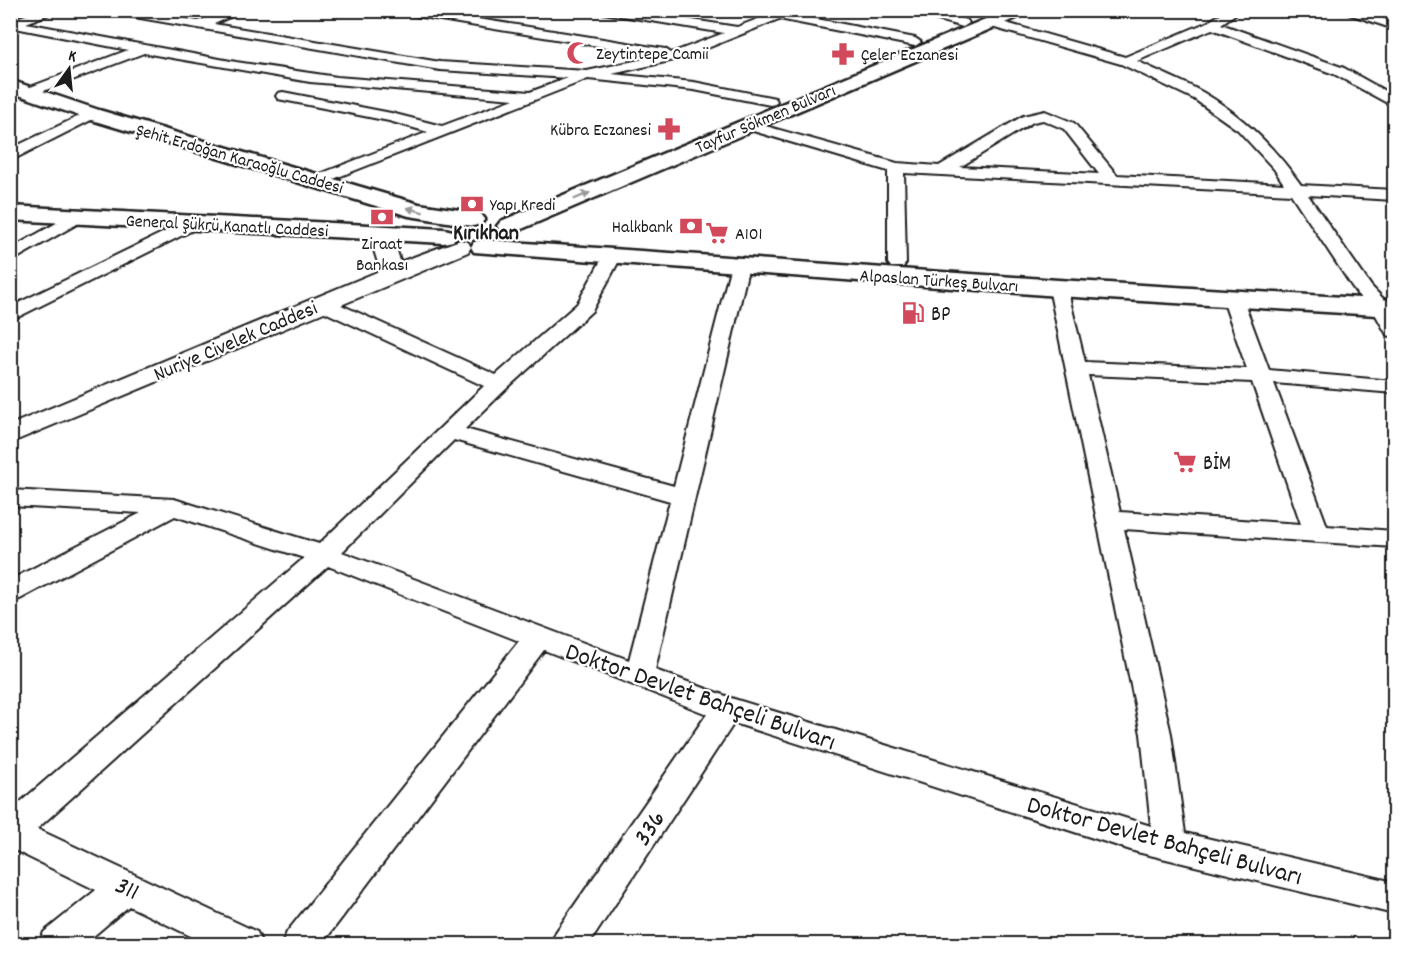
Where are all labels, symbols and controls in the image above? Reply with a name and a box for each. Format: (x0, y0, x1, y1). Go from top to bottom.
north arrow (39, 39, 99, 99)
mosque icon: Zeytintepe Camii (565, 40, 591, 66)
pharmacy icon: Çeler Eczanesi (830, 41, 856, 67)
place label: Zeytintepe Camii (596, 43, 709, 68)
place label: Çeler Eczanesi (861, 44, 958, 69)
text: K (66, 45, 79, 69)
street label: Tayfur Sökmen Bulvarı (692, 79, 840, 161)
pharmacy icon: Kübra Eczanesi (656, 116, 682, 142)
street label: Şehit Erdoğan Karaoğlu Caddesi (133, 119, 346, 202)
place label: Kübra Eczanesi (550, 119, 651, 144)
one-way arrow (573, 190, 591, 200)
bank icon: Yapı Kredi (459, 191, 485, 217)
place label: Yapı Kredi (490, 194, 555, 219)
bank icon: Ziraat Bankası (369, 204, 395, 230)
one-way arrow (406, 204, 424, 214)
street label: General Şükrü Kanatlı Caddesi (125, 210, 329, 245)
bank icon: Halkbank (678, 213, 704, 239)
place label: Halkbank (612, 216, 673, 241)
district label: Kırıkhan (453, 219, 519, 250)
supermarket icon: A101 (704, 220, 730, 246)
place label: A101 (735, 223, 763, 248)
place label: Ziraat Bankası (356, 233, 408, 279)
street label: Alpaslan Türkeş Bulvarı (859, 264, 1019, 301)
street label: Nuriye Civelek Caddesi (150, 295, 323, 391)
fuel station icon: BP (900, 300, 926, 326)
place label: BP (931, 301, 951, 331)
supermarket icon: BİM (1172, 449, 1198, 475)
place label: BİM (1203, 450, 1231, 480)
street label: Doktor Devlet Bahçeli Bulvarı (560, 635, 840, 762)
street label: Doktor Devlet Bahçeli Bulvarı (1022, 788, 1306, 897)
street label: 336 (626, 804, 676, 854)
street label: 311 (108, 868, 145, 912)

